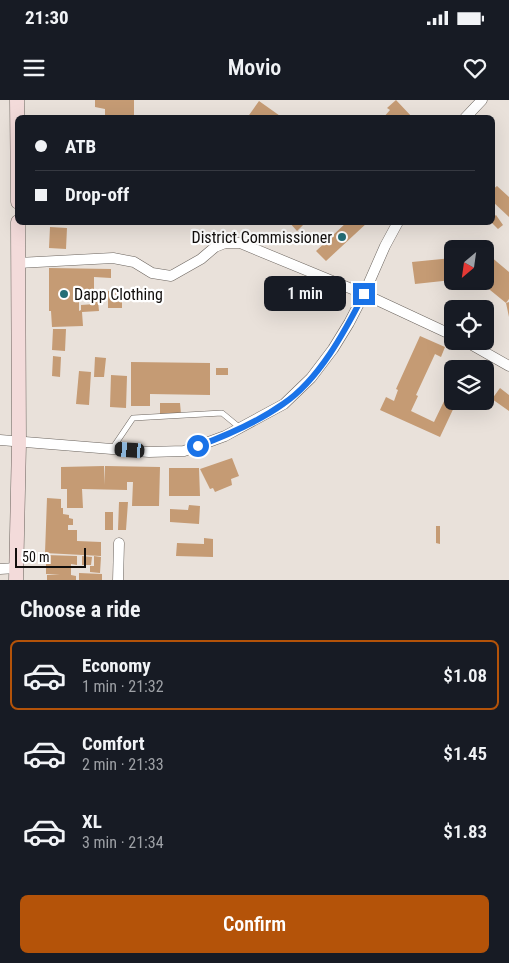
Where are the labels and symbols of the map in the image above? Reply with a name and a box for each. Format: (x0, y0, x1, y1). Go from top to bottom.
place label: District Commissioner (192, 228, 332, 247)
marker: District Commissioner (336, 231, 348, 243)
north arrow (444, 240, 494, 290)
callout: 1 min (264, 276, 346, 312)
route end (353, 283, 375, 305)
place label: Dapp Clothing (74, 285, 163, 304)
marker: Dapp Clothing (58, 288, 70, 300)
route start (187, 435, 209, 457)
car (114, 441, 145, 459)
scale bar (15, 546, 86, 569)

